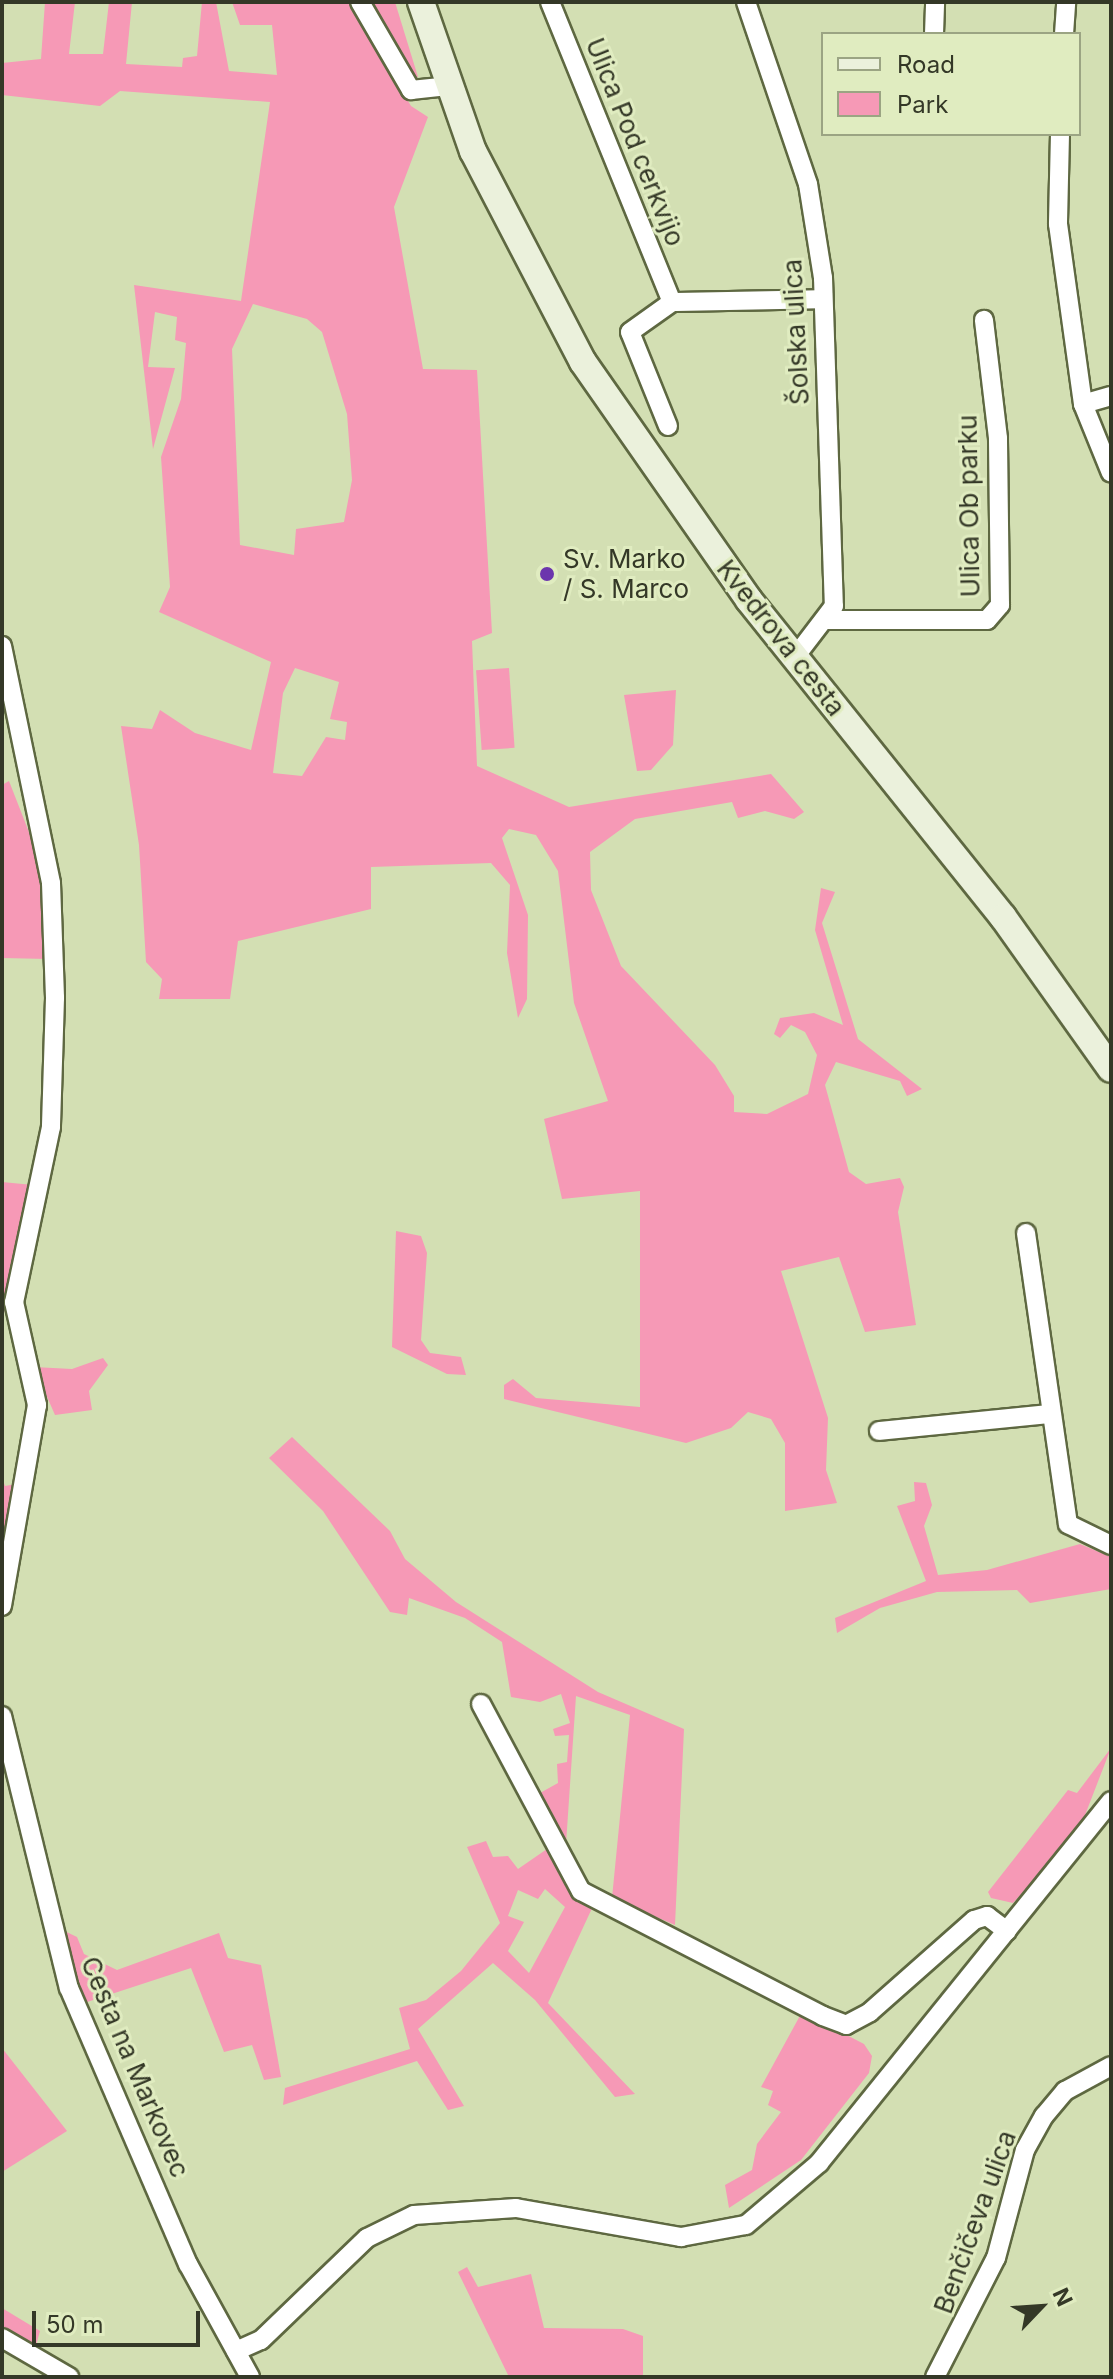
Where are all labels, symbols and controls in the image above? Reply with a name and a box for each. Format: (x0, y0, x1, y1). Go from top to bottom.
legend (821, 32, 1081, 136)
street label: Ulica Pod cerkvijo (579, 33, 691, 251)
text: Road (897, 50, 955, 79)
text: Park (897, 90, 948, 119)
street label: Šolska ulica (777, 258, 815, 406)
street label: Ulica Ob parku (952, 414, 986, 598)
place label: Sv. Marko / S. Marco (563, 543, 689, 604)
street label: Kvedrova cesta (710, 554, 852, 722)
marker: Sv. Marko / S. Marco (538, 565, 556, 583)
street label: Cesta na Markovec (74, 1952, 196, 2182)
street label: Benčičeva ulica (927, 2126, 1023, 2318)
north arrow (1001, 2267, 1081, 2347)
text: N (1047, 2284, 1078, 2310)
scale bar (36, 2295, 204, 2345)
text: 50 m (46, 2310, 104, 2339)

